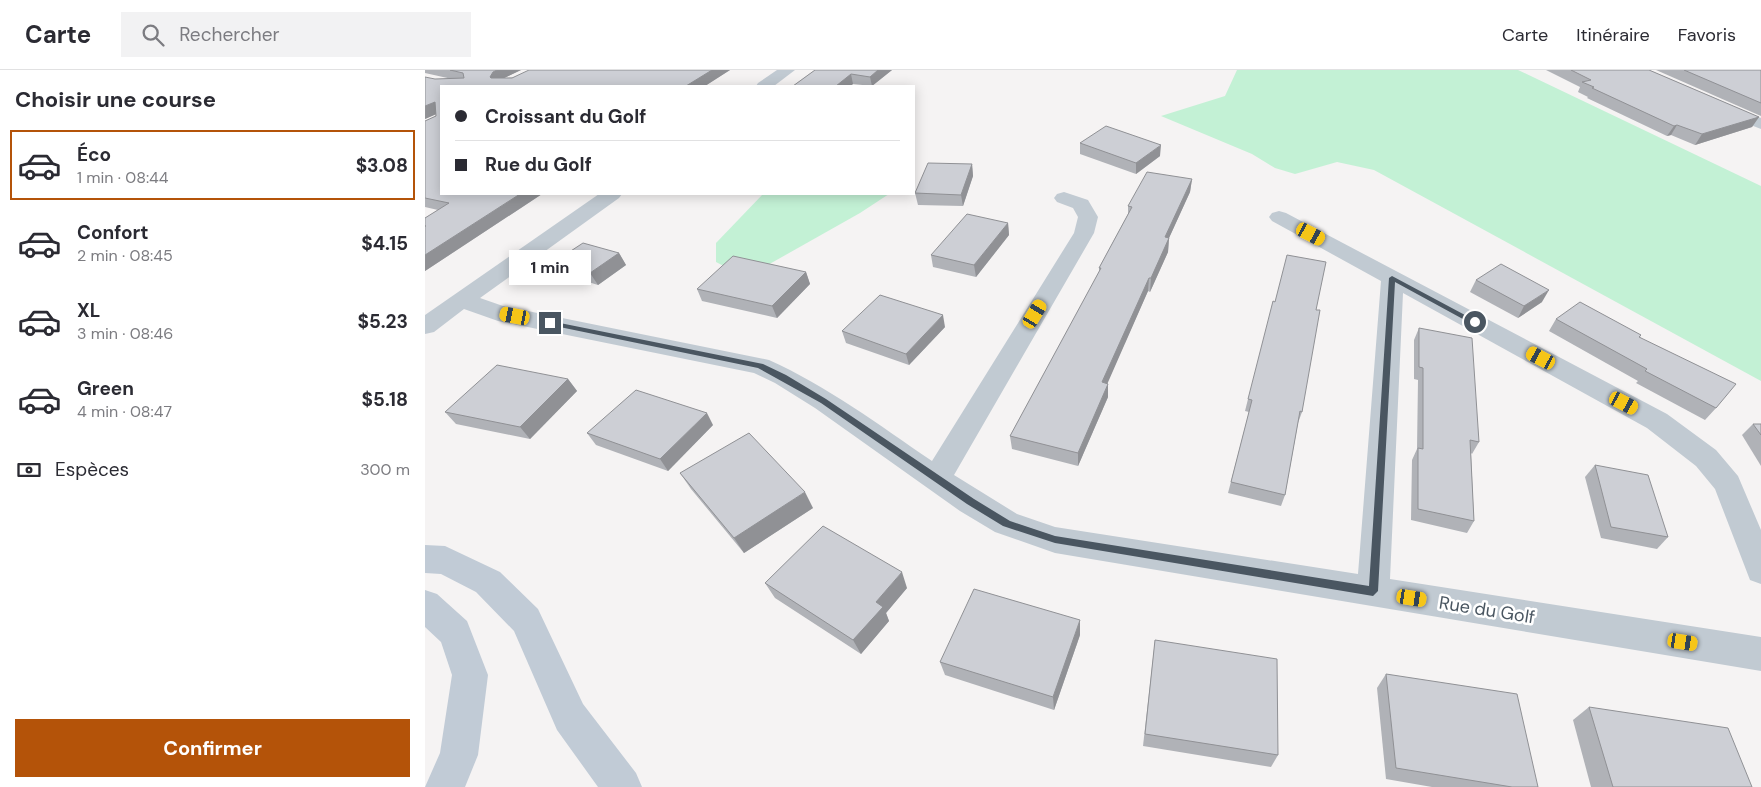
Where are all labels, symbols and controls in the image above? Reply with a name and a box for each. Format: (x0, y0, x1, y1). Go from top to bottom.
search box (121, 12, 471, 57)
text: Carte (25, 19, 91, 50)
icon: search (139, 21, 167, 49)
text: Rechercher (179, 22, 280, 47)
text: Carte (1502, 23, 1548, 47)
text: Itinéraire (1576, 23, 1650, 47)
text: Favoris (1678, 23, 1736, 47)
text: Choisir une course (15, 85, 216, 114)
text: Croissant du Golf (485, 104, 646, 129)
text: Éco (77, 142, 111, 167)
icon: car (17, 143, 62, 188)
text: Rue du Golf (485, 152, 592, 177)
text: $3.08 (356, 153, 408, 178)
text: 1 min · 08:44 (77, 167, 169, 188)
text: Confort (77, 220, 149, 245)
car (1294, 220, 1327, 248)
icon: car (17, 221, 62, 266)
text: $4.15 (361, 231, 408, 256)
text: 2 min · 08:45 (77, 245, 173, 266)
callout: 1 min (509, 250, 591, 286)
text: 1 min (531, 257, 569, 278)
car (1020, 297, 1049, 331)
text: XL (77, 298, 100, 323)
icon: car (17, 299, 62, 344)
car (498, 306, 531, 326)
text: $5.23 (357, 309, 408, 334)
route start (1464, 311, 1486, 333)
route end (539, 312, 561, 334)
text: 3 min · 08:46 (77, 323, 173, 344)
car (1524, 344, 1557, 372)
text: Green (77, 376, 134, 401)
icon: car (17, 377, 62, 422)
text: $5.18 (362, 387, 408, 412)
car (1607, 389, 1640, 417)
text: 4 min · 08:47 (77, 401, 172, 422)
icon: cash (15, 456, 43, 484)
text: Espèces (55, 457, 129, 482)
text: 300 m (360, 459, 410, 480)
car (1396, 588, 1427, 608)
street label: Rue du Golf (1437, 591, 1537, 629)
car (1667, 632, 1698, 652)
button: Confirmer (15, 719, 410, 777)

